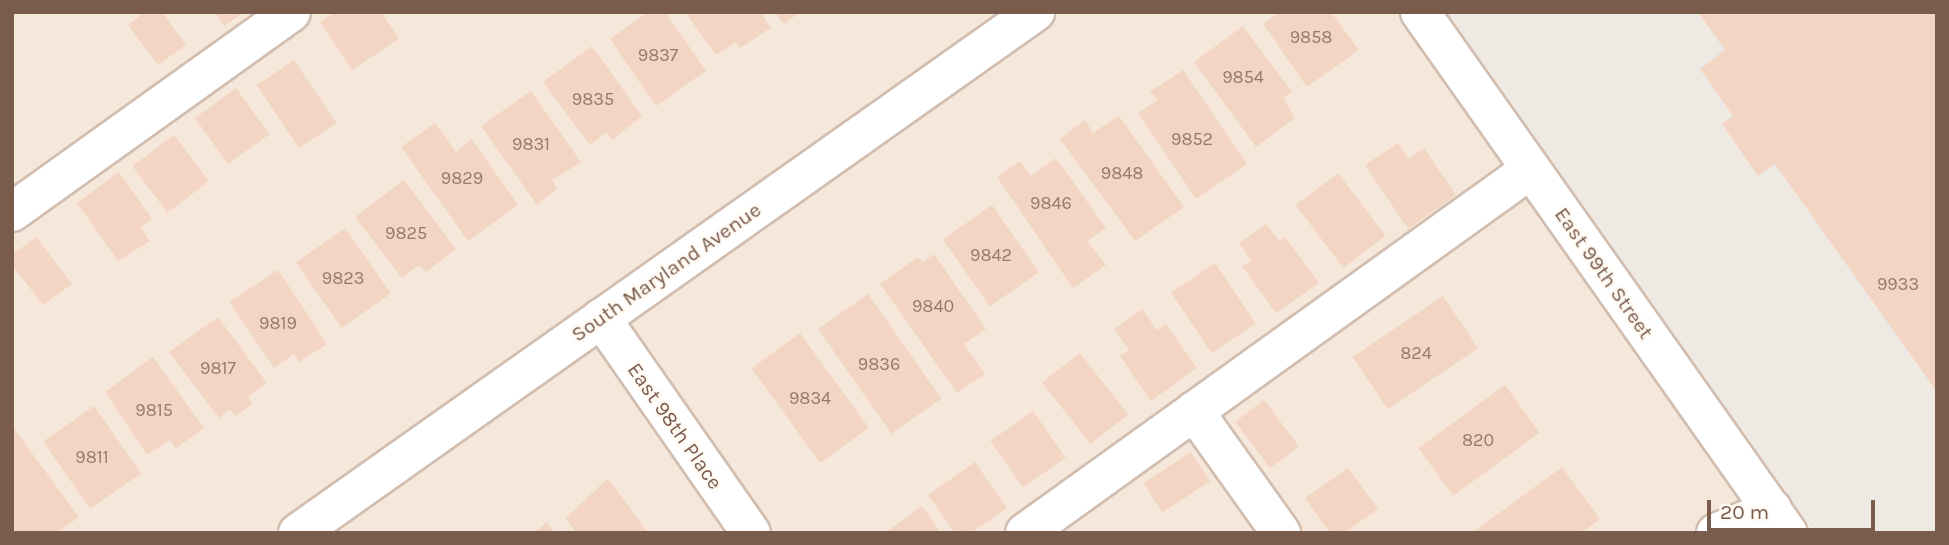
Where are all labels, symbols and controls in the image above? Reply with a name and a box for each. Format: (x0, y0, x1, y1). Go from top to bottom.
house number: 9858 (1290, 26, 1332, 48)
house number: 9837 (638, 44, 678, 66)
house number: 9854 (1222, 66, 1264, 88)
house number: 9835 (572, 88, 614, 110)
house number: 9852 (1171, 128, 1213, 150)
house number: 9831 (512, 133, 550, 155)
house number: 9848 (1101, 162, 1143, 184)
house number: 9829 (441, 167, 483, 189)
house number: 9846 (1030, 192, 1072, 214)
street label: South Maryland Avenue (566, 197, 766, 347)
street label: East 99th Street (1549, 202, 1659, 344)
house number: 9825 (385, 222, 427, 244)
house number: 9842 (970, 244, 1012, 266)
house number: 9823 (322, 267, 364, 289)
house number: 9933 (1877, 273, 1919, 295)
house number: 9840 (912, 295, 954, 317)
house number: 9819 (259, 312, 297, 334)
house number: 824 (1400, 342, 1432, 364)
house number: 9836 (858, 353, 900, 375)
house number: 9817 (200, 357, 236, 379)
street label: East 98th Place (622, 358, 728, 494)
house number: 9834 (789, 387, 831, 409)
house number: 9815 (135, 399, 173, 421)
house number: 820 (1462, 429, 1494, 451)
house number: 9811 (75, 446, 109, 468)
scale bar (1711, 486, 1879, 530)
text: 20 m (1720, 500, 1769, 524)

